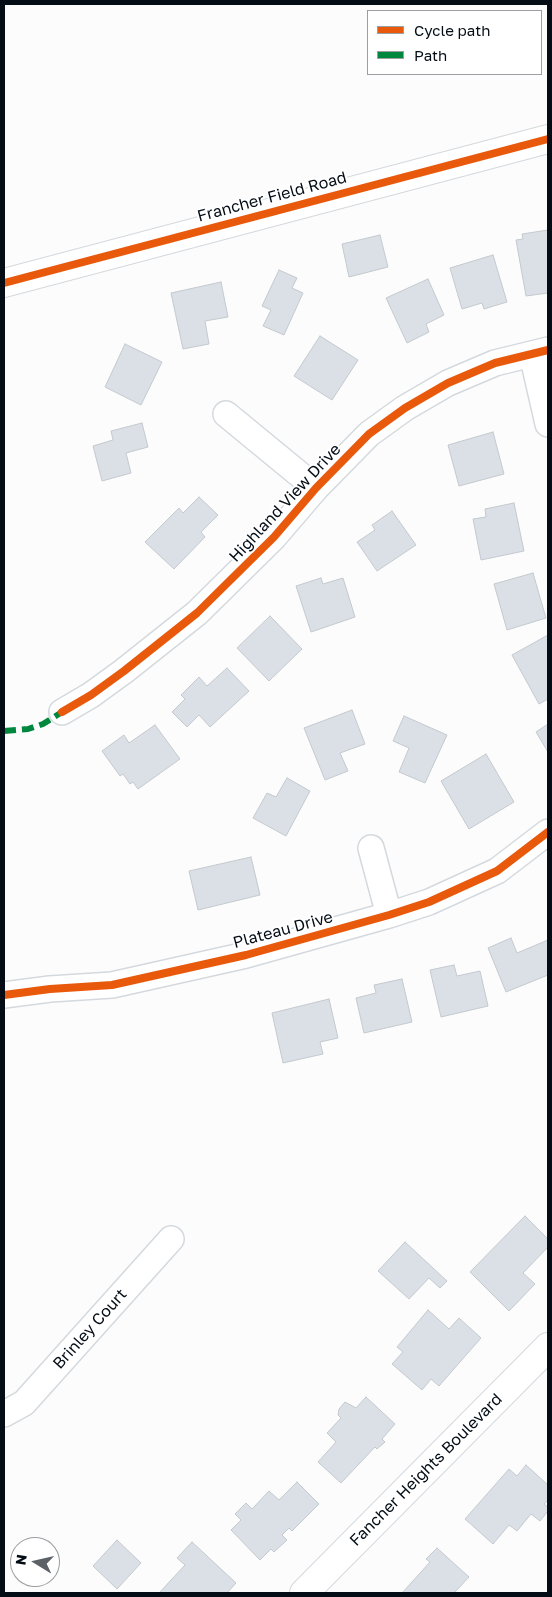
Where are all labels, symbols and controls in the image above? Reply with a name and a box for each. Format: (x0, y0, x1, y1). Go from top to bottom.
legend (367, 10, 542, 75)
text: Cycle path (414, 21, 490, 39)
text: Path (414, 46, 447, 64)
street label: Francher Field Road (195, 168, 349, 226)
street label: Highland View Drive (225, 440, 345, 566)
street label: Plateau Drive (231, 907, 335, 953)
street label: Brinley Court (49, 1285, 131, 1373)
street label: Fancher Heights Boulevard (346, 1390, 506, 1550)
north arrow (10, 1537, 60, 1587)
text: N (11, 1553, 30, 1566)

